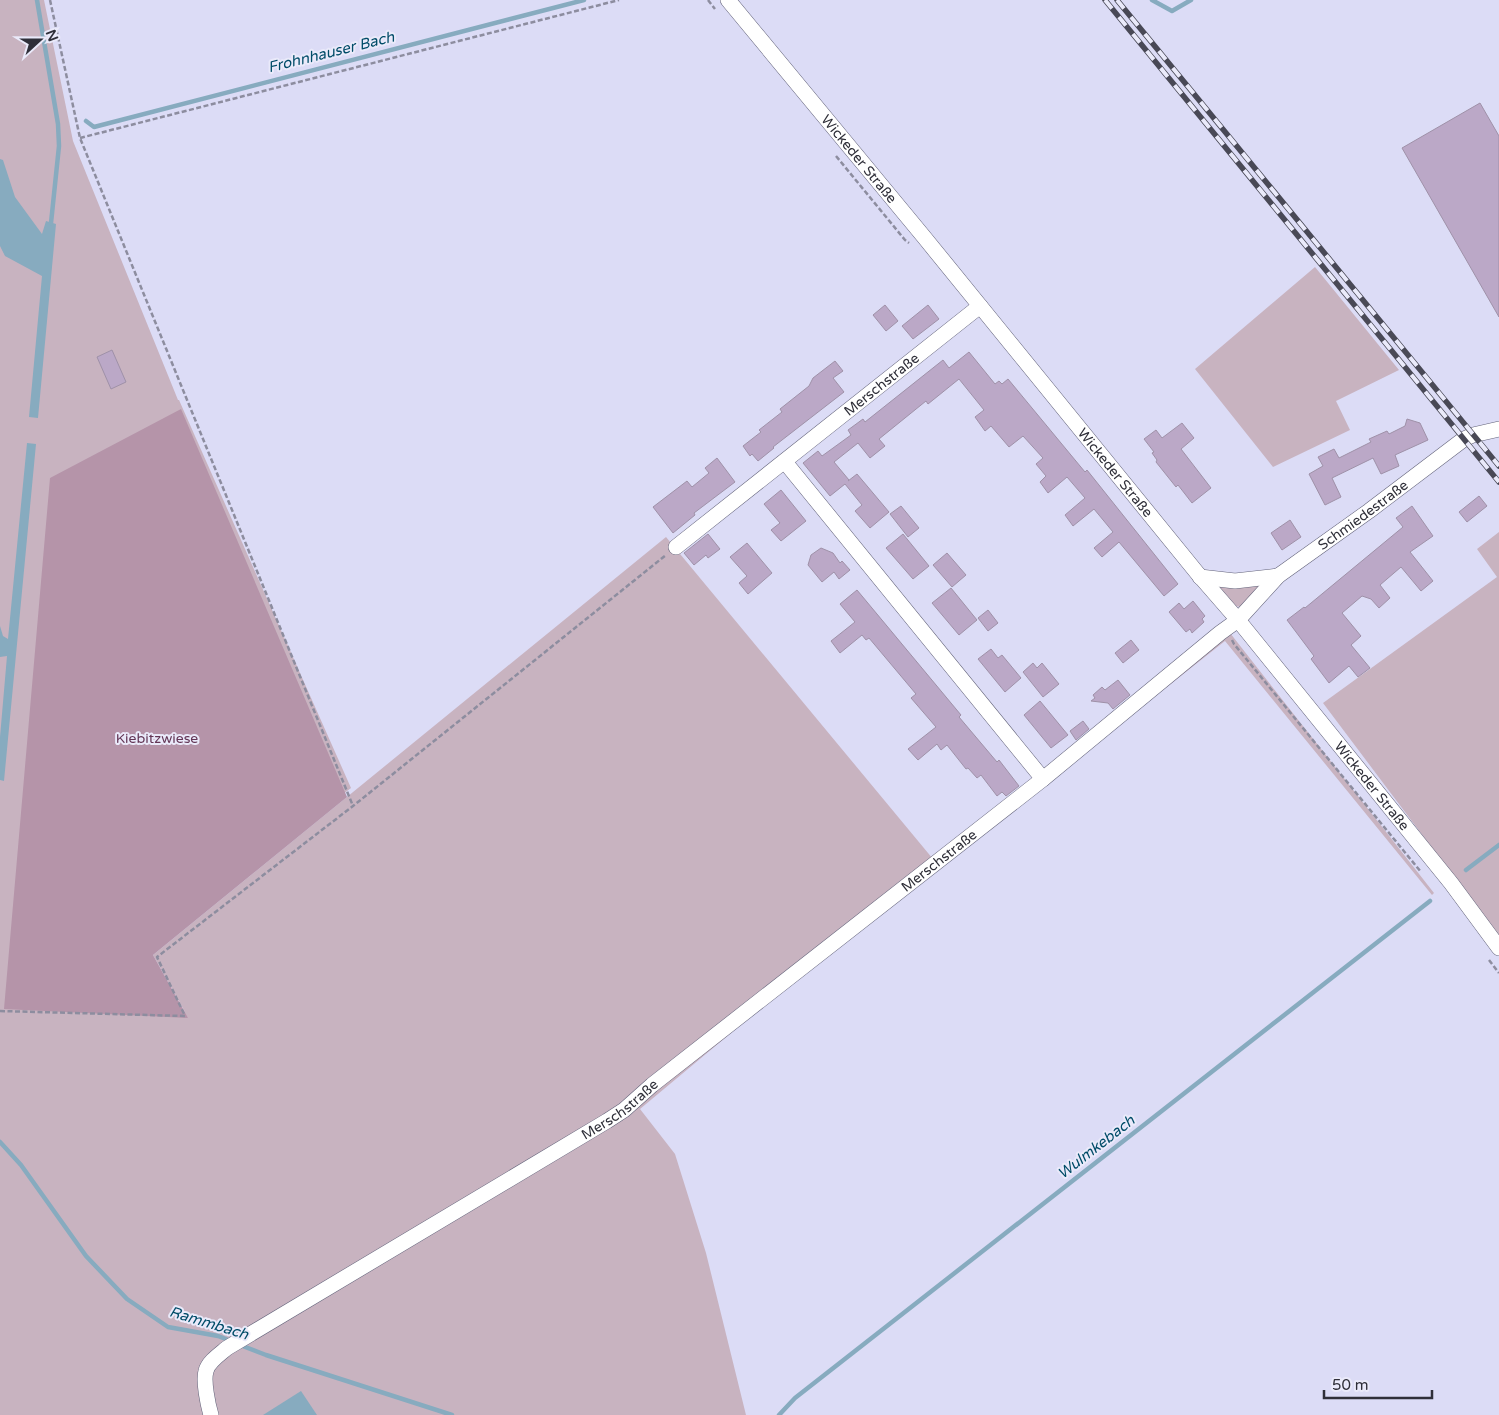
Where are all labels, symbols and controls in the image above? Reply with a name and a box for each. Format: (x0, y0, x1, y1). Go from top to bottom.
north arrow (15, 15, 65, 65)
text: N (42, 27, 62, 44)
water label: Frohnhauser Bach (266, 27, 397, 76)
street label: Wickeder Straße (817, 111, 900, 207)
street label: Merschstraße (841, 350, 923, 420)
street label: Wickeder Straße (1074, 425, 1156, 521)
street label: Schmiedestraße (1315, 476, 1412, 554)
park label: Kiebitzwiese (116, 730, 198, 747)
street label: Wickeder Straße (1331, 738, 1413, 834)
street label: Merschstraße (898, 826, 980, 896)
street label: Merschstraße (578, 1076, 661, 1143)
water label: Wulmkebach (1054, 1111, 1139, 1183)
water label: Rammbach (167, 1302, 252, 1344)
scale bar (1324, 1368, 1432, 1400)
text: 50 m (1332, 1376, 1369, 1394)

